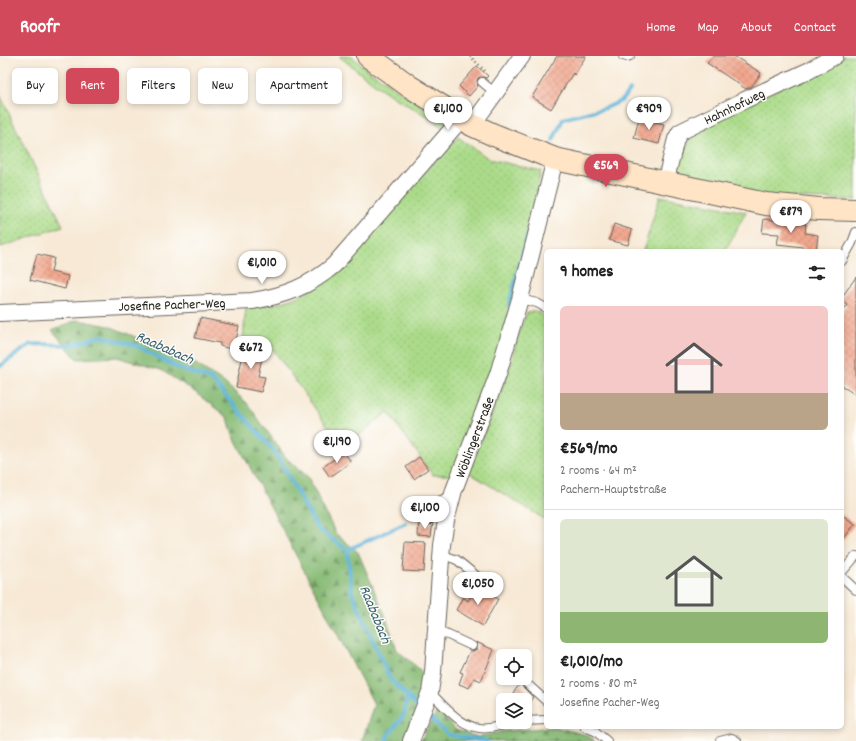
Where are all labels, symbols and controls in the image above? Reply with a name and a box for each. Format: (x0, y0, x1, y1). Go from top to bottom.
text: Roofr (20, 15, 60, 42)
text: Home (646, 18, 675, 38)
text: Map (697, 18, 719, 38)
text: About (741, 18, 772, 38)
text: Contact (794, 18, 836, 38)
chip: Buy (12, 68, 58, 104)
chip: Rent (66, 68, 119, 104)
chip: Filters (127, 68, 190, 104)
chip: New (198, 68, 248, 104)
chip: Apartment (256, 68, 342, 104)
street label: Hahnhofweg (701, 84, 769, 131)
pin: €1,100 (415, 97, 481, 131)
pin: €909 (625, 97, 673, 131)
text: €1,100 (433, 100, 463, 119)
text: €909 (636, 100, 662, 119)
pin: €569 (582, 154, 630, 188)
text: €569 (593, 157, 619, 176)
pin: €879 (767, 200, 815, 234)
text: €879 (779, 203, 803, 222)
pin: €1,010 (229, 251, 295, 285)
text: €1,010 (247, 254, 277, 273)
text: 9 homes (560, 261, 613, 285)
icon: filters (806, 262, 828, 284)
street label: Josefine Pacher-Weg (118, 294, 226, 318)
water label: Raababach (132, 326, 198, 372)
icon: home (658, 332, 730, 404)
pin: €672 (227, 336, 275, 370)
text: €672 (239, 339, 263, 358)
street label: Wöblingerstraße (451, 394, 501, 481)
pin: €1,190 (304, 430, 370, 464)
text: €1,190 (323, 433, 351, 452)
text: €569/mo (560, 438, 618, 462)
text: 2 rooms · 64 m² (560, 462, 637, 481)
text: Pachern-Hauptstraße (560, 481, 666, 500)
pin: €1,100 (392, 496, 458, 530)
text: €1,100 (410, 499, 440, 518)
icon: home (658, 545, 730, 617)
pin: €1,050 (445, 572, 511, 606)
text: €1,050 (462, 575, 494, 594)
water label: Raababach (352, 582, 396, 648)
map controls (496, 649, 532, 729)
button: locate (496, 649, 532, 685)
text: €1,010/mo (560, 651, 623, 675)
text: 2 rooms · 80 m² (560, 675, 637, 694)
button: layers (496, 693, 532, 729)
text: Josefine Pacher-Weg (560, 694, 659, 713)

